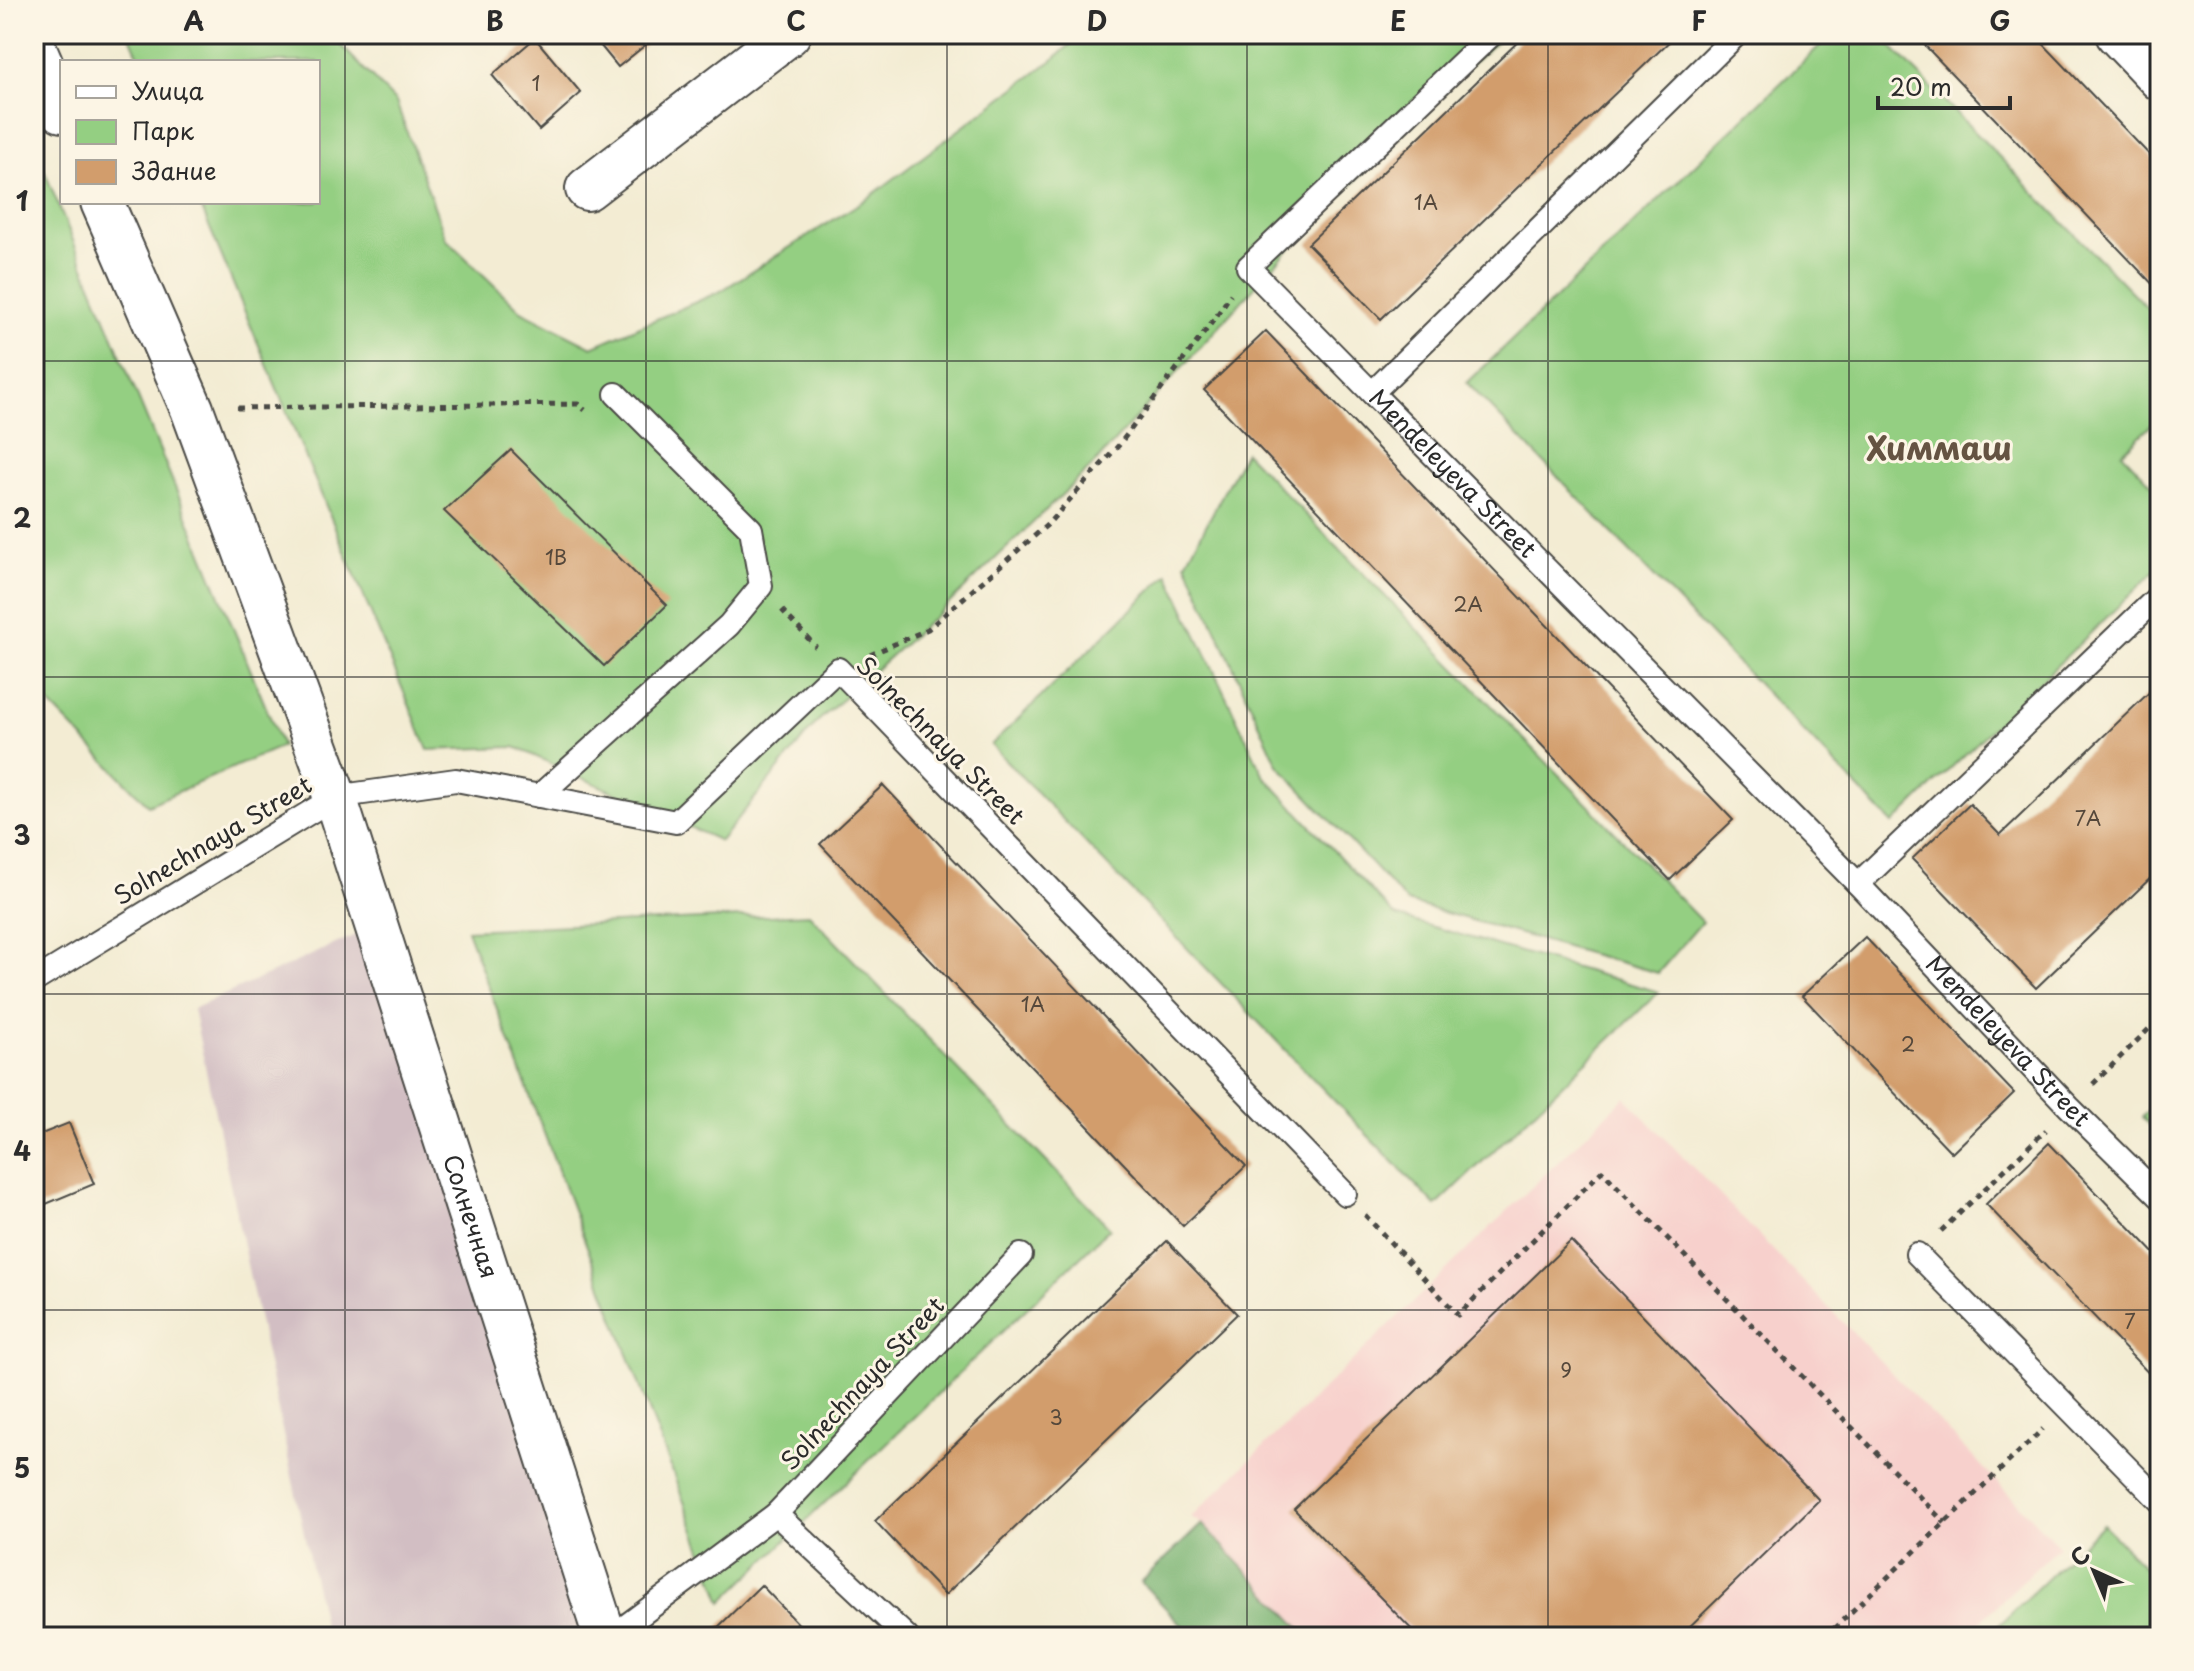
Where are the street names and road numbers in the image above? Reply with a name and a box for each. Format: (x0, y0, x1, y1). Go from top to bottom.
street label: Mendeleyeva Street (1362, 380, 1546, 566)
street label: Solnechnaya Street (849, 647, 1034, 832)
street label: Solnechnaya Street (106, 766, 318, 913)
street label: Mendeleyeva Street (1918, 946, 2099, 1135)
street label: Солнечная (435, 1149, 509, 1283)
street label: Solnechnaya Street (771, 1288, 952, 1478)

